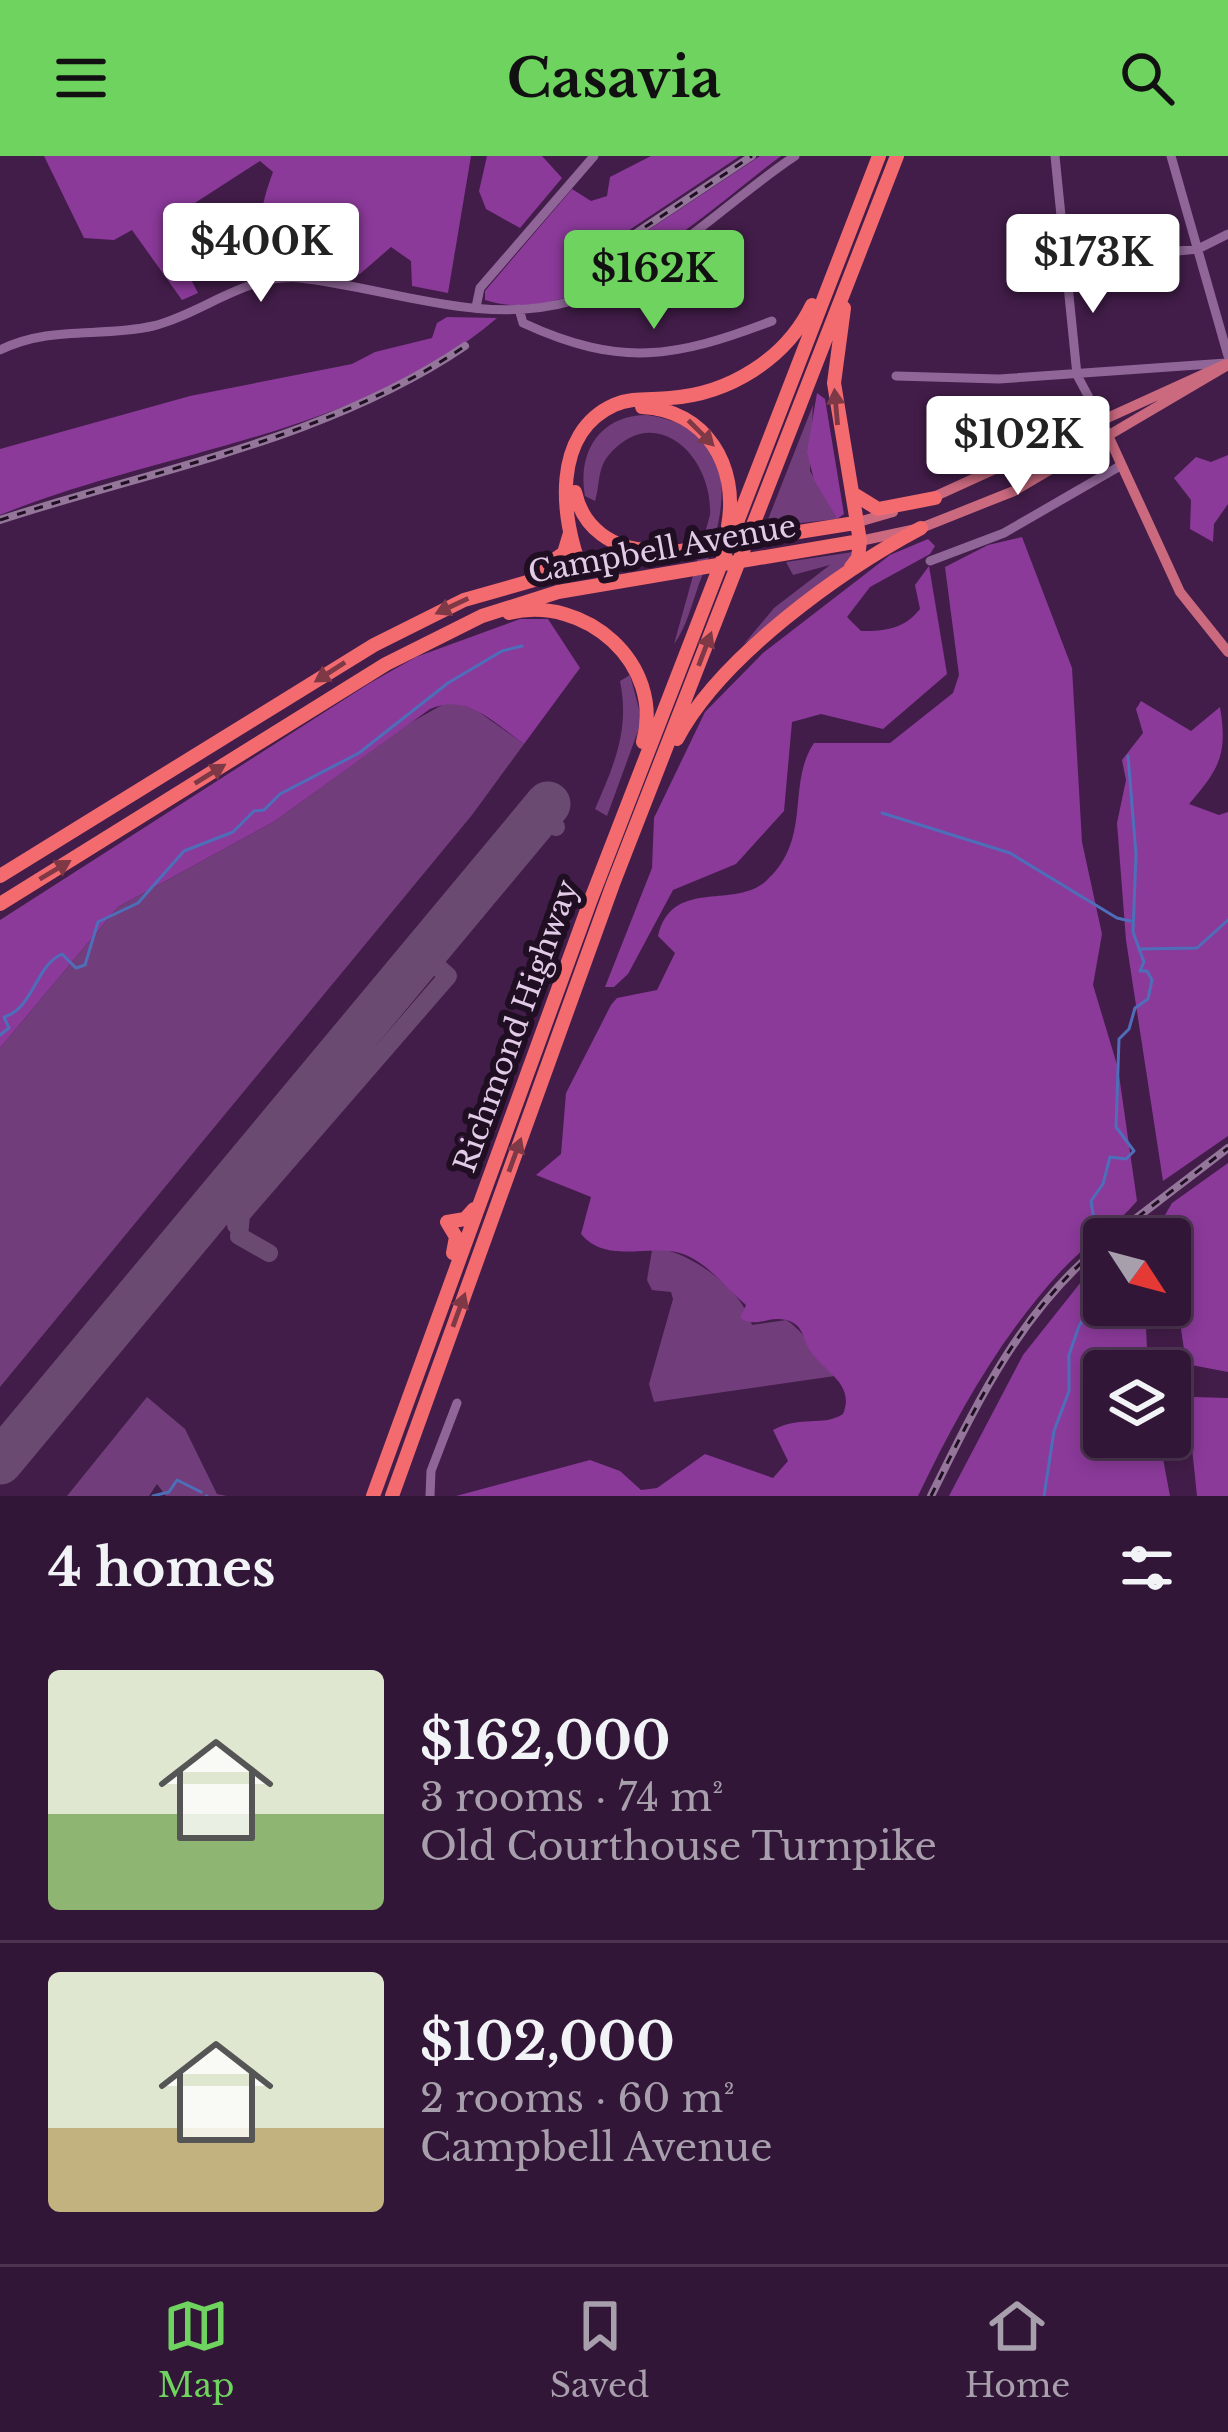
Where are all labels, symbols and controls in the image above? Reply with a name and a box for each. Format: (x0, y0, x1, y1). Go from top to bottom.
icon: menu (48, 45, 114, 111)
text: Casavia (507, 45, 721, 112)
icon: search (1114, 45, 1180, 111)
pin: $400K (177, 203, 345, 305)
pin: $173K (1009, 214, 1177, 316)
text: $400K (190, 217, 332, 266)
text: $173K (1033, 228, 1153, 277)
pin: $162K (570, 230, 738, 332)
text: $162K (591, 244, 717, 293)
one-way arrow (826, 388, 845, 426)
pin: $102K (934, 396, 1102, 498)
text: $102K (953, 410, 1083, 459)
one-way arrow (687, 418, 715, 447)
street label: Campbell Avenue (525, 507, 799, 591)
one-way arrow (434, 596, 469, 616)
one-way arrow (696, 630, 715, 666)
one-way arrow (314, 661, 347, 683)
one-way arrow (193, 764, 227, 785)
one-way arrow (38, 860, 72, 881)
street label: Richmond Highway (446, 875, 586, 1177)
one-way arrow (507, 1137, 525, 1173)
north arrow (1083, 1218, 1191, 1326)
map controls (1083, 1218, 1191, 1458)
one-way arrow (451, 1292, 469, 1328)
button: layers (1083, 1350, 1191, 1458)
icon: filters (1114, 1535, 1180, 1601)
text: 4 homes (48, 1537, 276, 1600)
text: $162,000 (420, 1710, 671, 1773)
icon: home (144, 1718, 288, 1862)
text: 3 rooms · 74 m² (420, 1773, 723, 1822)
text: Old Courthouse Turnpike (420, 1822, 937, 1871)
text: $102,000 (420, 2011, 675, 2074)
icon: home (144, 2020, 288, 2164)
text: 2 rooms · 60 m² (420, 2074, 735, 2123)
text: Campbell Avenue (420, 2123, 773, 2172)
tab: Map (158, 2293, 234, 2406)
tab: Saved (550, 2293, 649, 2406)
tab: Home (965, 2293, 1070, 2406)

